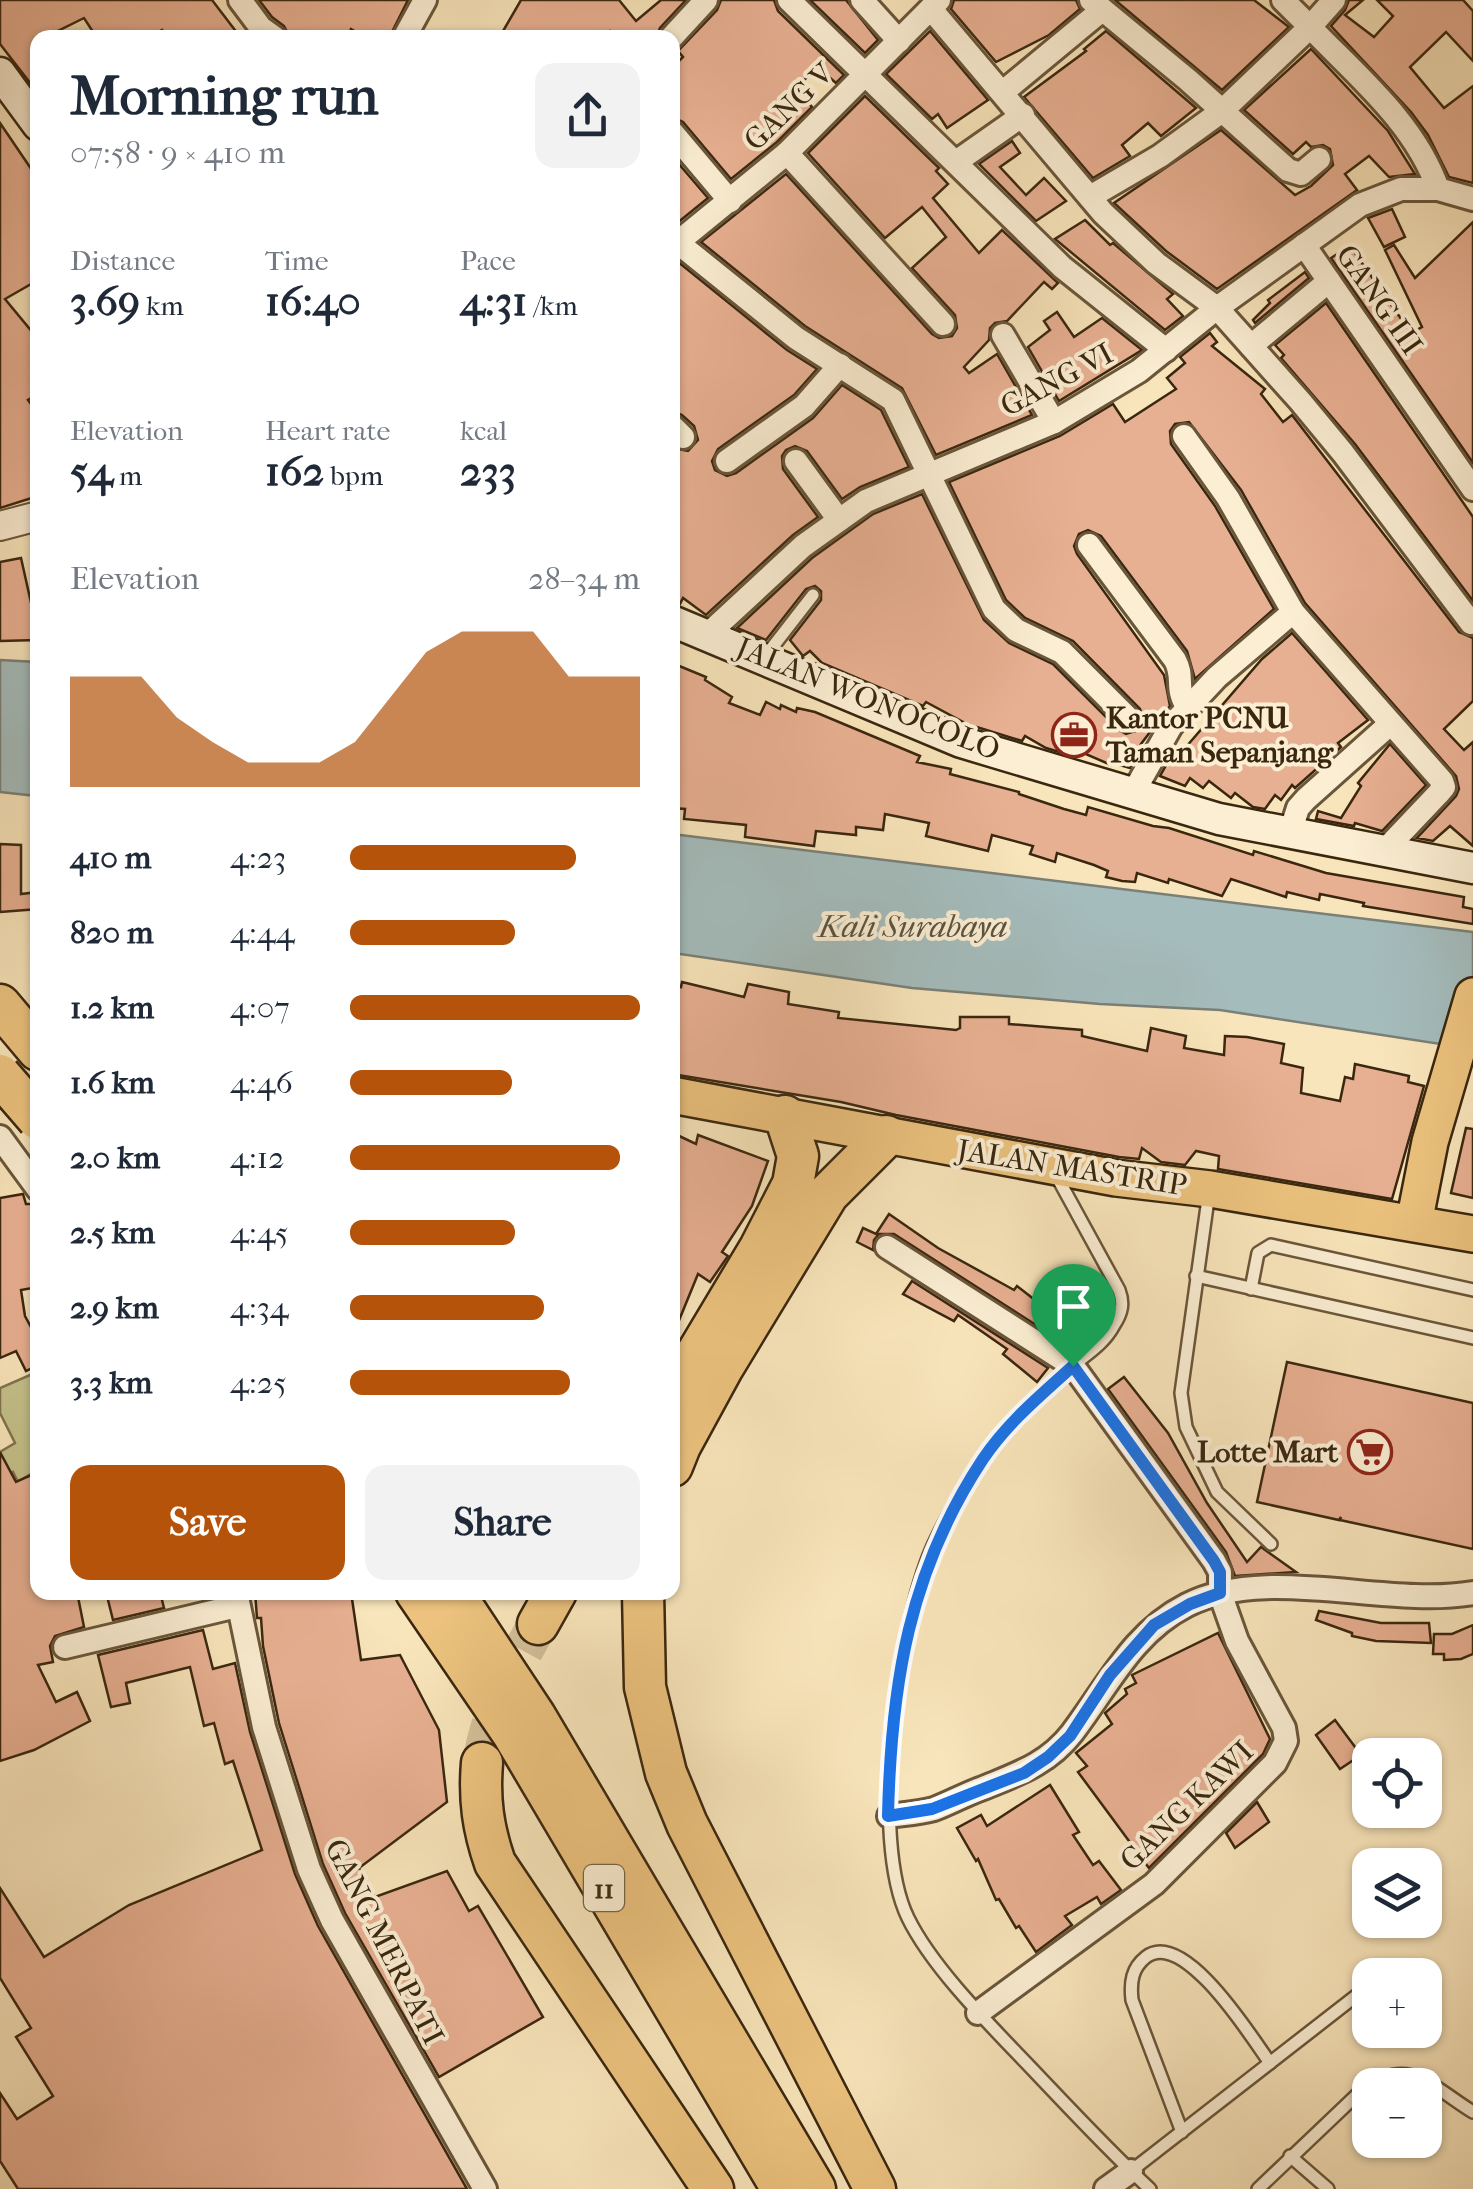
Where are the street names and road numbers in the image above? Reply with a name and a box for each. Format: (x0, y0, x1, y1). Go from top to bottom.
street label: GANG V (737, 55, 842, 158)
street label: GANG III (1329, 238, 1429, 362)
street label: GANG VI (995, 336, 1119, 424)
street label: JALAN WONOCOLO (729, 629, 1005, 768)
street label: JALAN MASTRIP (953, 1132, 1189, 1203)
street label: GANG KAWI (1113, 1734, 1261, 1878)
street label: GANG MERPATI (317, 1833, 451, 2051)
road number: 11 (584, 1865, 624, 1911)

